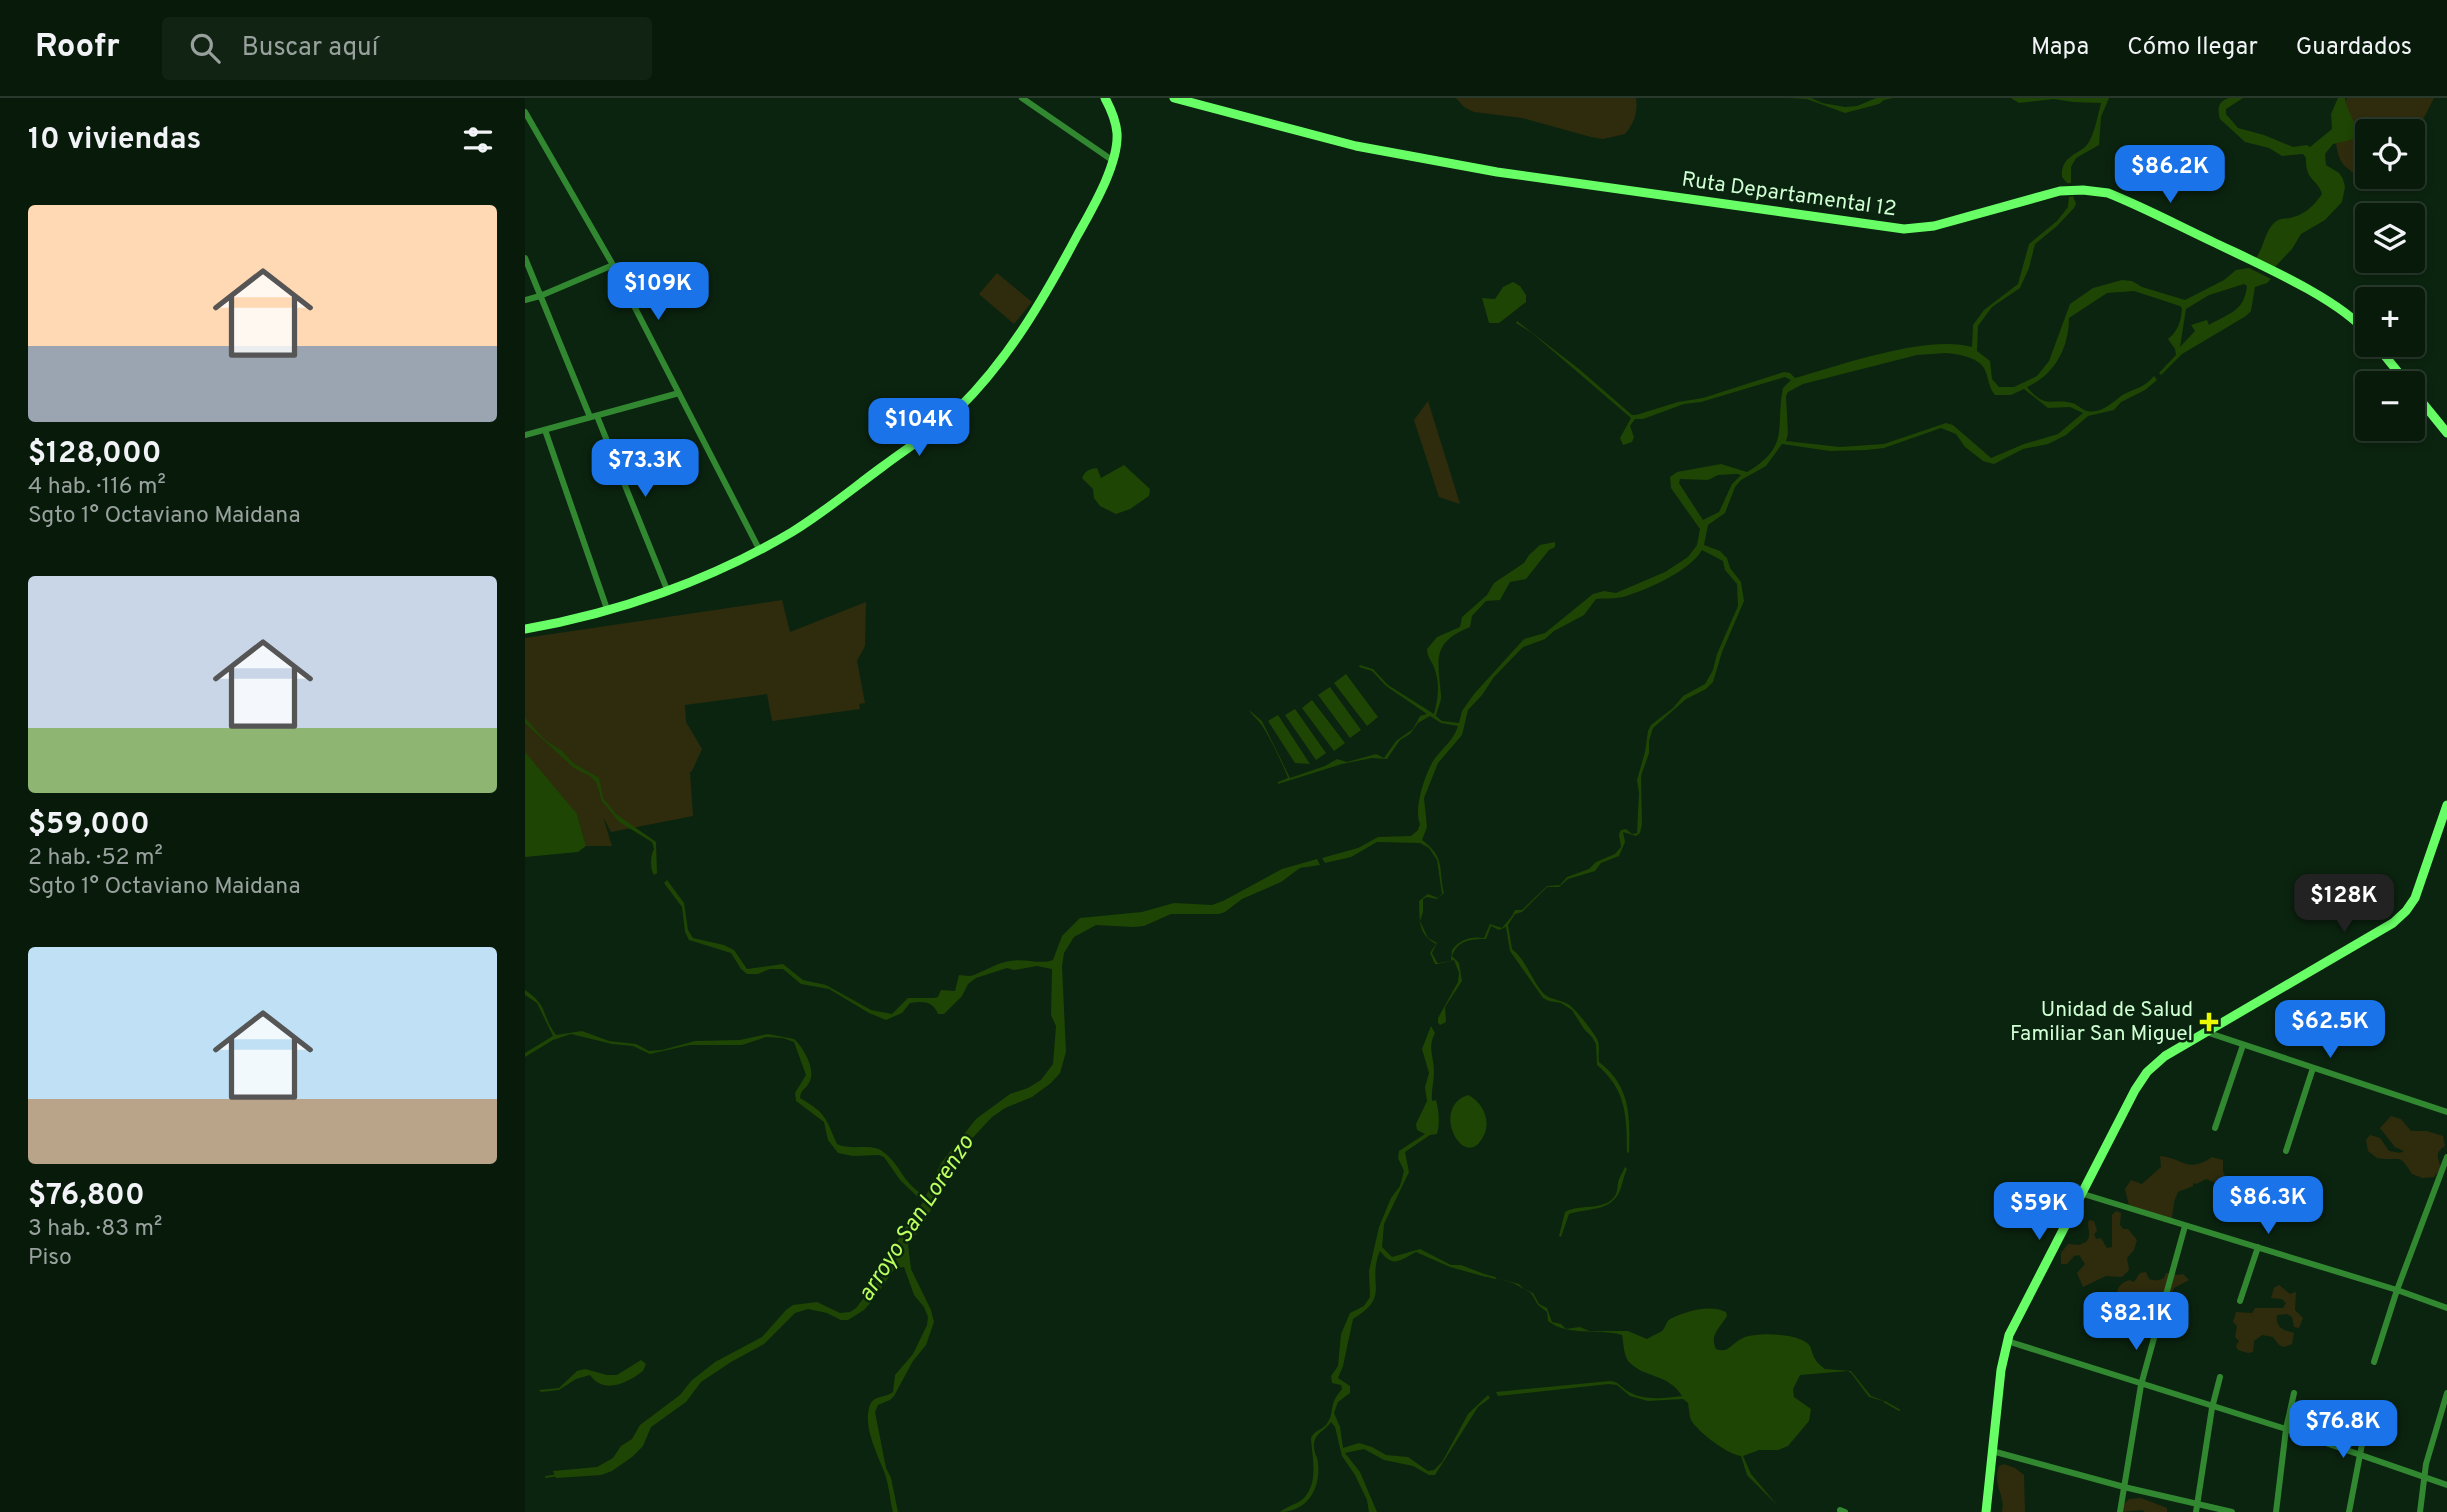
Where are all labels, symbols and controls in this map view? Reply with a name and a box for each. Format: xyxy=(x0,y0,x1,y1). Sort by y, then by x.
search box xyxy=(162,17,652,80)
text: Roofr xyxy=(35,27,120,69)
icon: search xyxy=(186,29,224,67)
text: Buscar aquí xyxy=(242,32,378,65)
text: Mapa xyxy=(2031,33,2089,63)
text: Cómo llegar xyxy=(2127,33,2258,63)
text: Guardados xyxy=(2296,33,2412,63)
map controls xyxy=(2355,119,2425,441)
button: locate xyxy=(2355,119,2425,189)
icon: filters xyxy=(459,121,497,159)
text: 10 viviendas xyxy=(28,122,201,159)
pin: $86.2K xyxy=(2113,146,2227,205)
text: $86.2K xyxy=(2131,153,2209,182)
street label: Ruta Departamental 12 xyxy=(1680,167,1898,223)
button: layers xyxy=(2355,203,2425,273)
icon: home xyxy=(200,250,326,376)
pin: $109K xyxy=(609,262,707,322)
text: $109K xyxy=(624,270,692,299)
button: + xyxy=(2355,287,2425,357)
button: − xyxy=(2355,371,2425,441)
pin: $104K xyxy=(870,398,968,458)
text: $104K xyxy=(884,406,954,435)
text: $128,000 xyxy=(28,436,162,473)
pin: $73.3K xyxy=(588,440,702,499)
text: $73.3K xyxy=(608,447,682,476)
text: 4 hab. · 116 m² xyxy=(28,473,166,502)
text: Sgto 1° Octaviano Maidana xyxy=(28,502,301,531)
icon: home xyxy=(200,621,326,747)
text: $59,000 xyxy=(28,807,150,844)
text: 2 hab. · 52 m² xyxy=(28,844,163,873)
text: Sgto 1° Octaviano Maidana xyxy=(28,873,301,902)
pin: $128K xyxy=(2295,874,2393,934)
text: $128K xyxy=(2310,882,2378,911)
icon: home xyxy=(200,992,326,1118)
place label: Unidad de Salud Familiar San Miguel xyxy=(2010,997,2193,1048)
pin: $62.5K xyxy=(2273,1000,2387,1060)
text: $62.5K xyxy=(2291,1008,2369,1037)
marker: Unidad de Salud Familiar San Miguel xyxy=(2199,1012,2219,1032)
water label: arroyo San Lorenzo xyxy=(852,1130,982,1308)
pin: $86.3K xyxy=(2211,1176,2325,1236)
text: $76,800 xyxy=(28,1178,145,1215)
pin: $59K xyxy=(1998,1182,2080,1242)
text: $86.3K xyxy=(2229,1184,2307,1213)
text: $59K xyxy=(2010,1190,2068,1219)
text: 3 hab. · 83 m² xyxy=(28,1215,162,1244)
text: Piso xyxy=(28,1244,72,1273)
pin: $82.1K xyxy=(2079,1292,2193,1352)
text: $82.1K xyxy=(2100,1300,2172,1329)
pin: $76.8K xyxy=(2286,1400,2400,1460)
text: $76.8K xyxy=(2305,1408,2381,1437)

